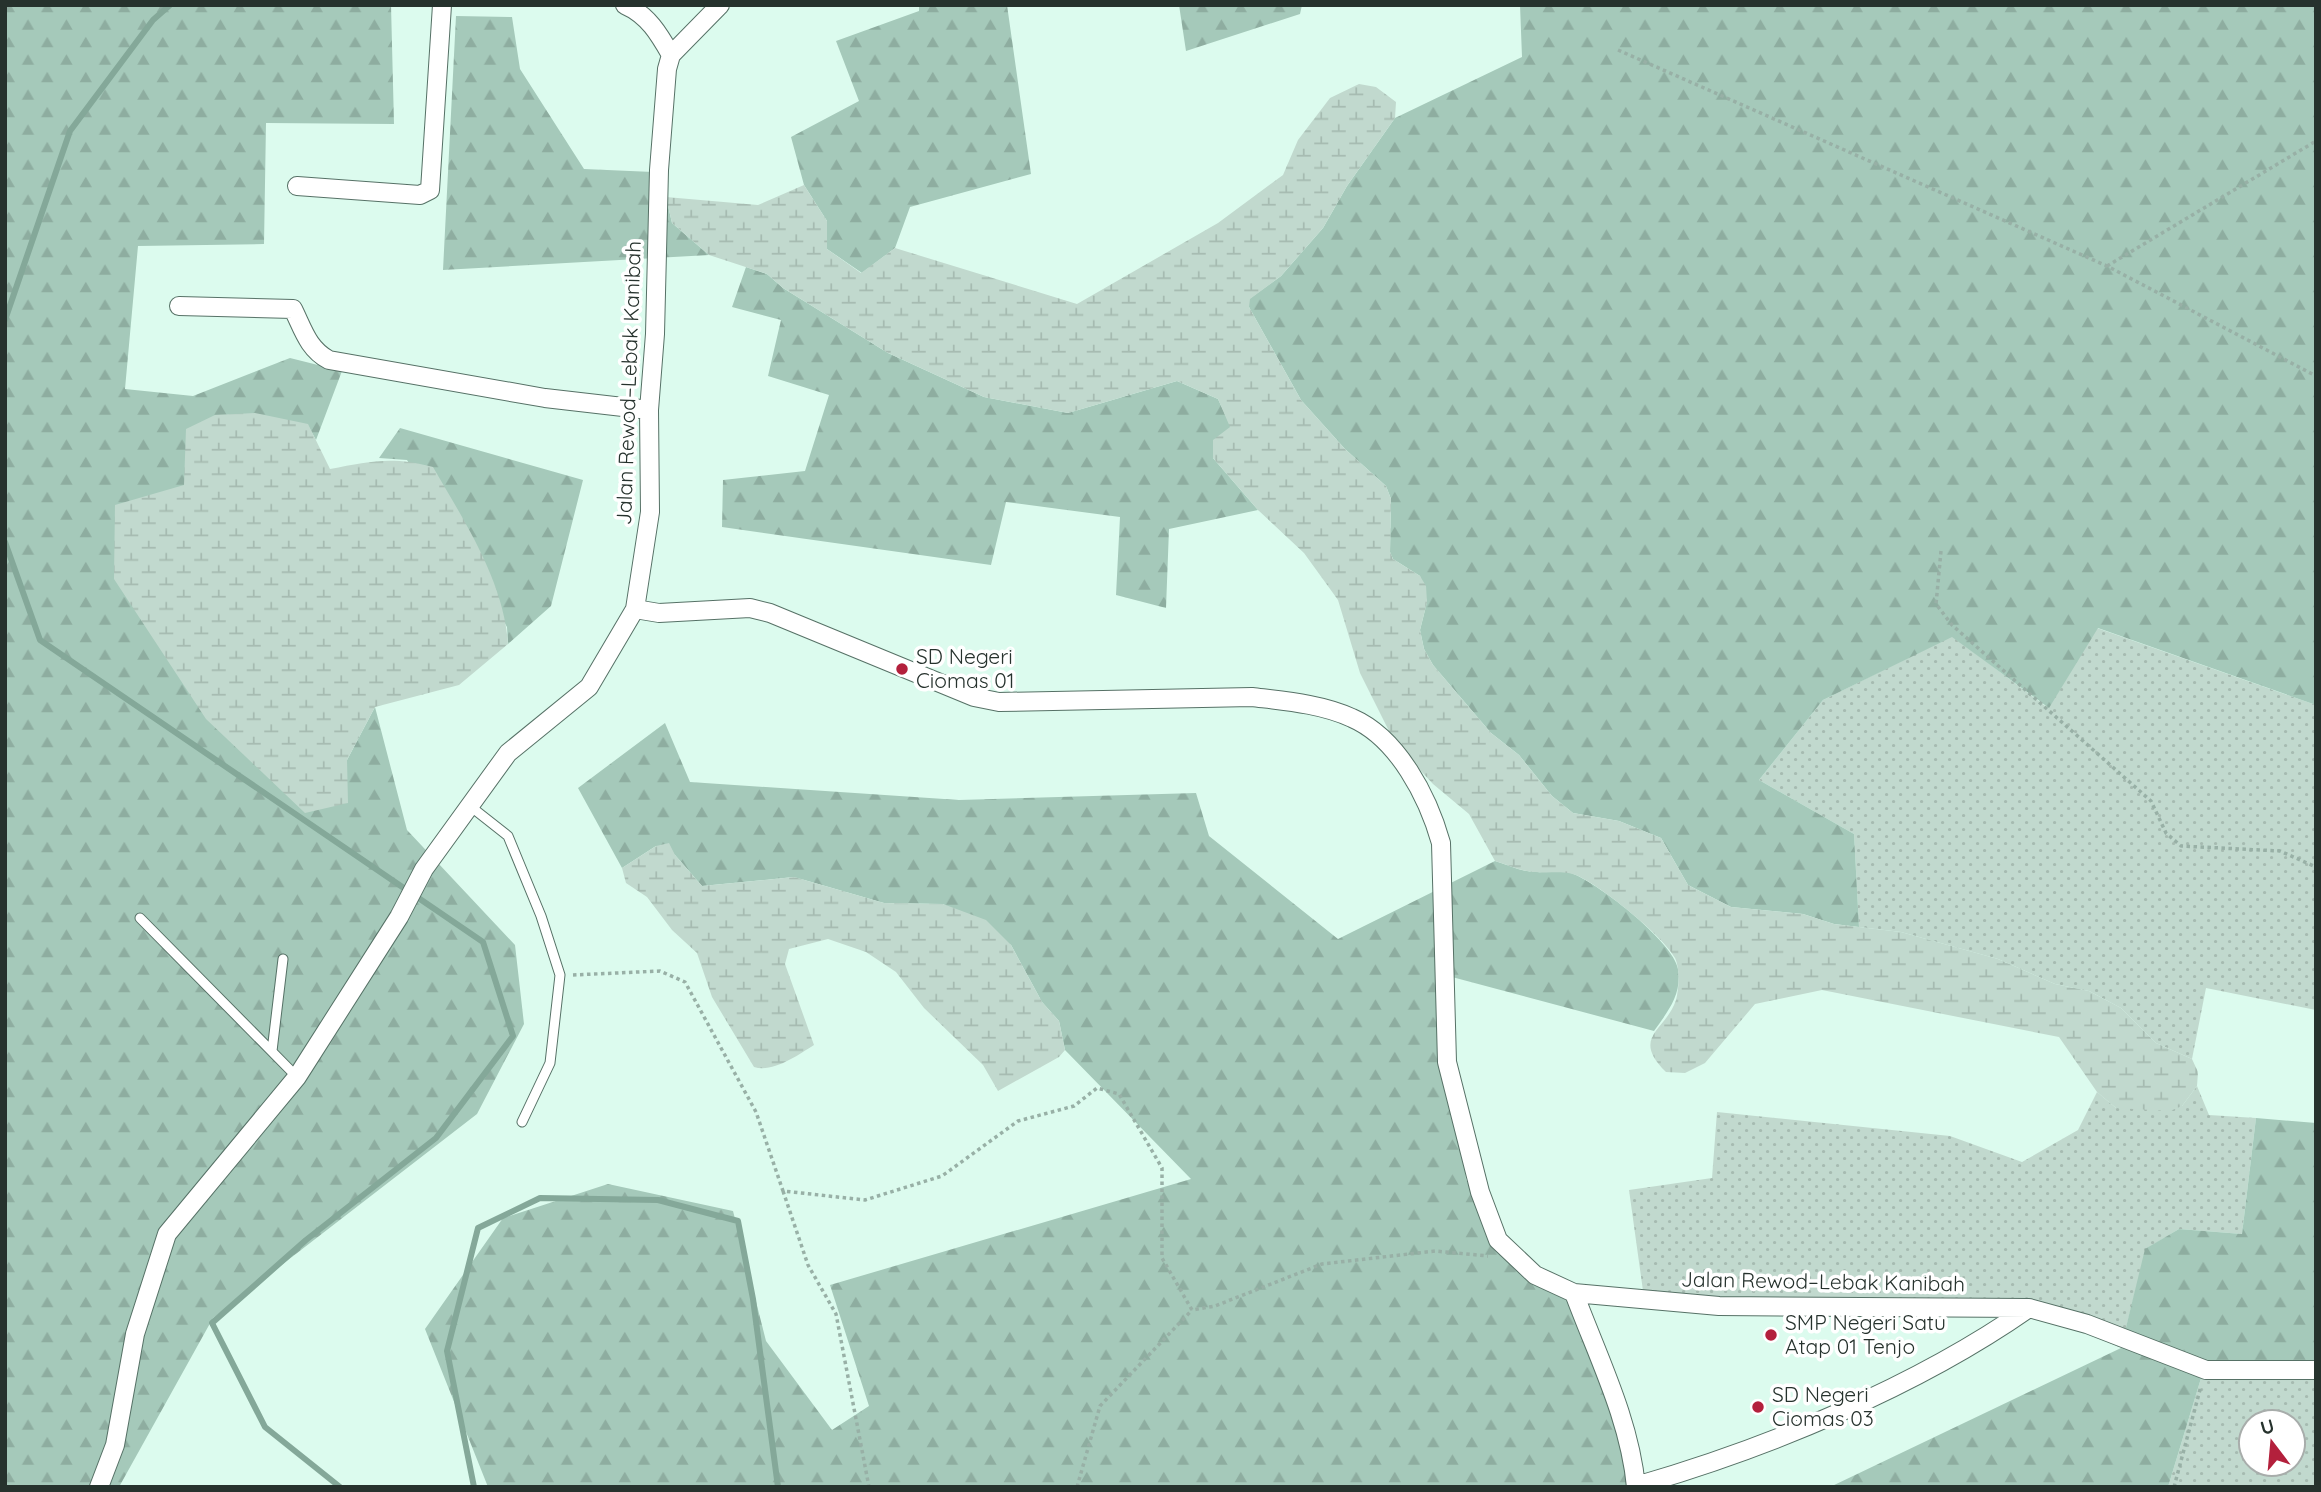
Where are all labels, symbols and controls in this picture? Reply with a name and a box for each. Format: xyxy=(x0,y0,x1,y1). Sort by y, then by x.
street label: Jalan Rewod–Lebak Kanibah xyxy=(610,240,646,525)
place label: SD Negeri Ciomas 01 xyxy=(916,643,1015,693)
marker: SD Negeri Ciomas 01 xyxy=(894,661,910,677)
street label: Jalan Rewod–Lebak Kanibah xyxy=(1681,1266,1965,1296)
place label: SMP Negeri Satu Atap 01 Tenjo xyxy=(1785,1309,1946,1359)
marker: SMP Negeri Satu Atap 01 Tenjo xyxy=(1763,1327,1779,1343)
place label: SD Negeri Ciomas 03 xyxy=(1772,1381,1874,1431)
marker: SD Negeri Ciomas 03 xyxy=(1750,1399,1766,1415)
north arrow xyxy=(2237,1408,2307,1478)
text: U xyxy=(2258,1413,2277,1440)

